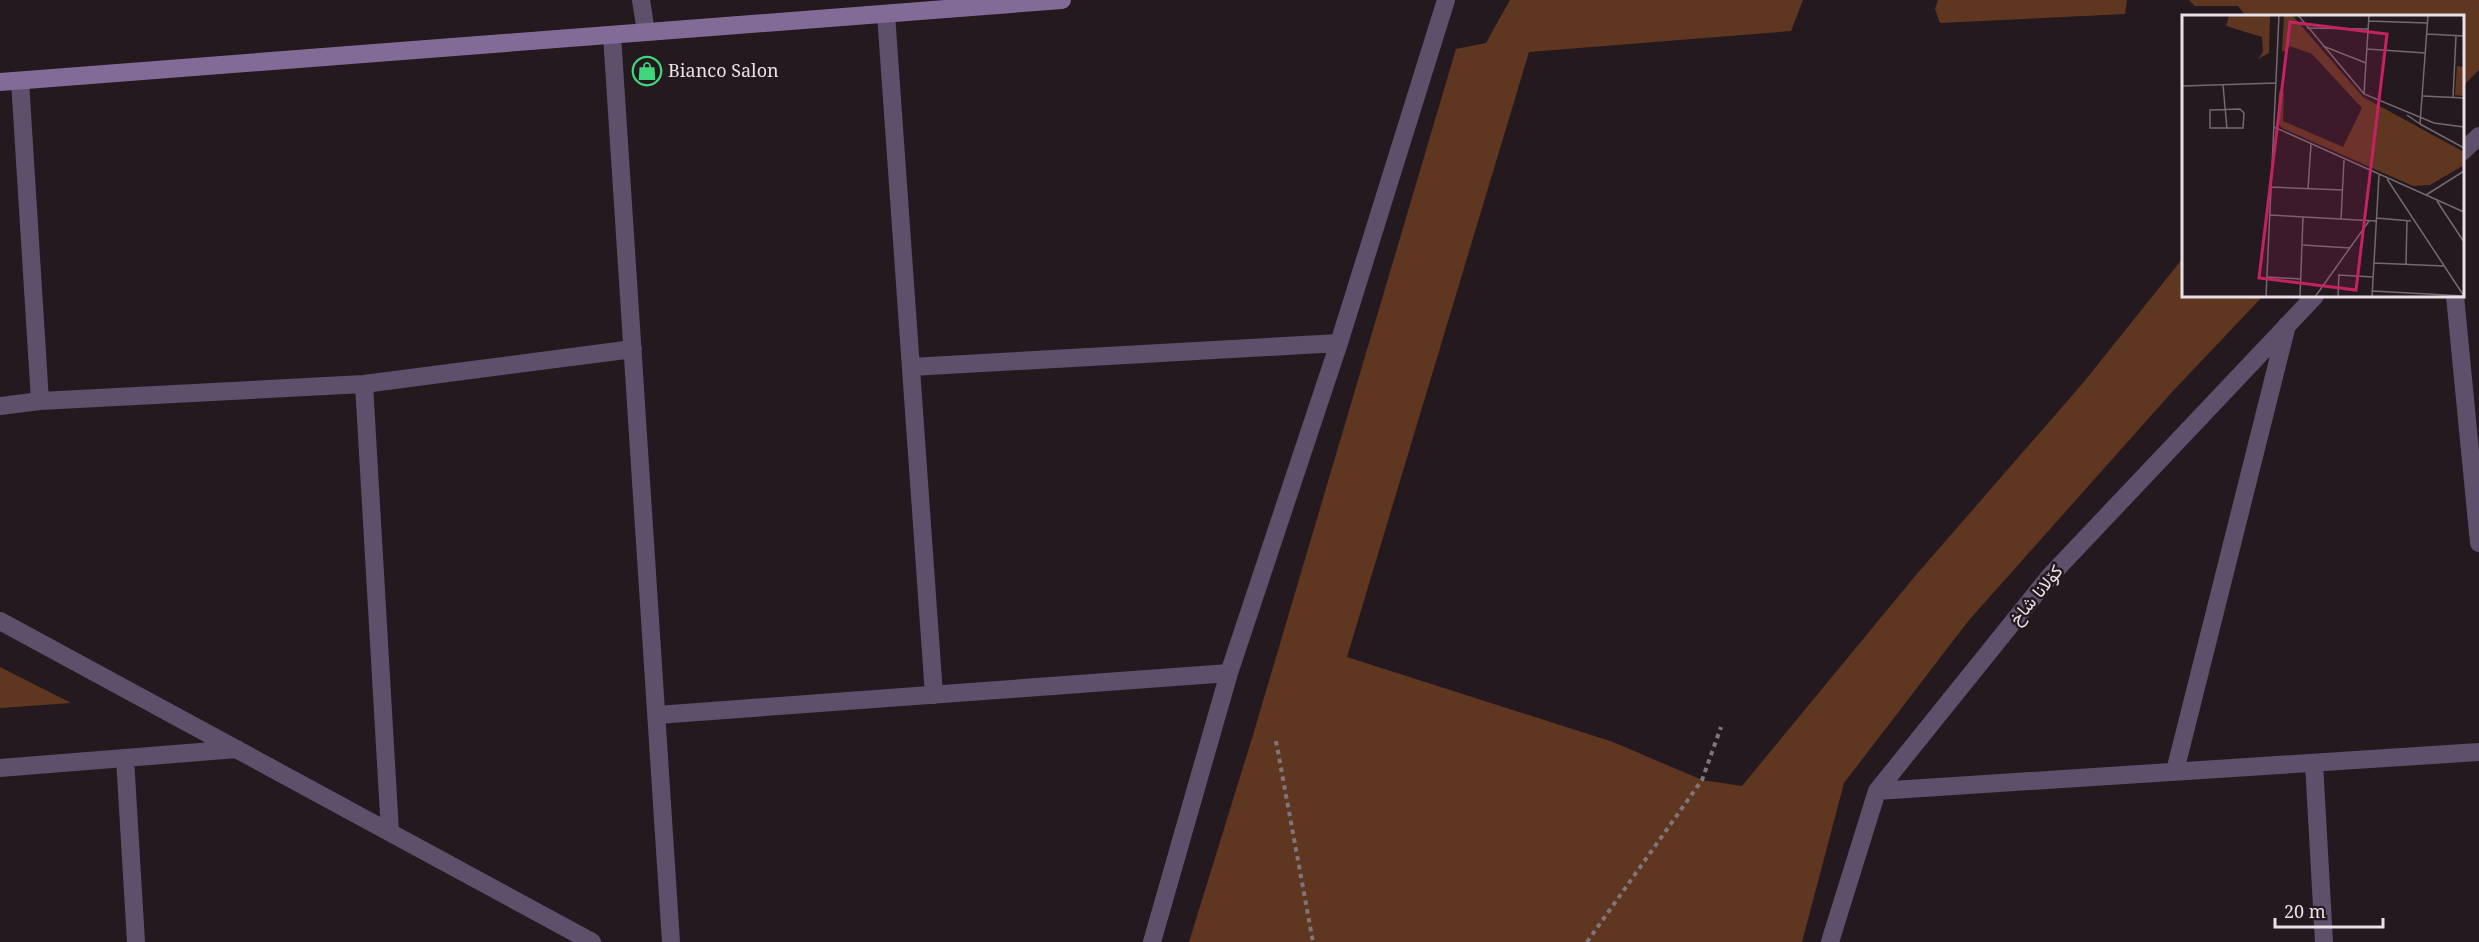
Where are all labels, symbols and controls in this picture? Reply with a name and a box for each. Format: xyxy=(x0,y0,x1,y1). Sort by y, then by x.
inset map xyxy=(2182,15,2464,297)
shop icon: Bianco Salon xyxy=(631,55,663,87)
place label: Bianco Salon xyxy=(668,58,779,82)
street label: کۆلانا شاخ xyxy=(2003,559,2068,630)
scale bar xyxy=(2275,891,2383,929)
text: 20 m xyxy=(2284,899,2326,923)

